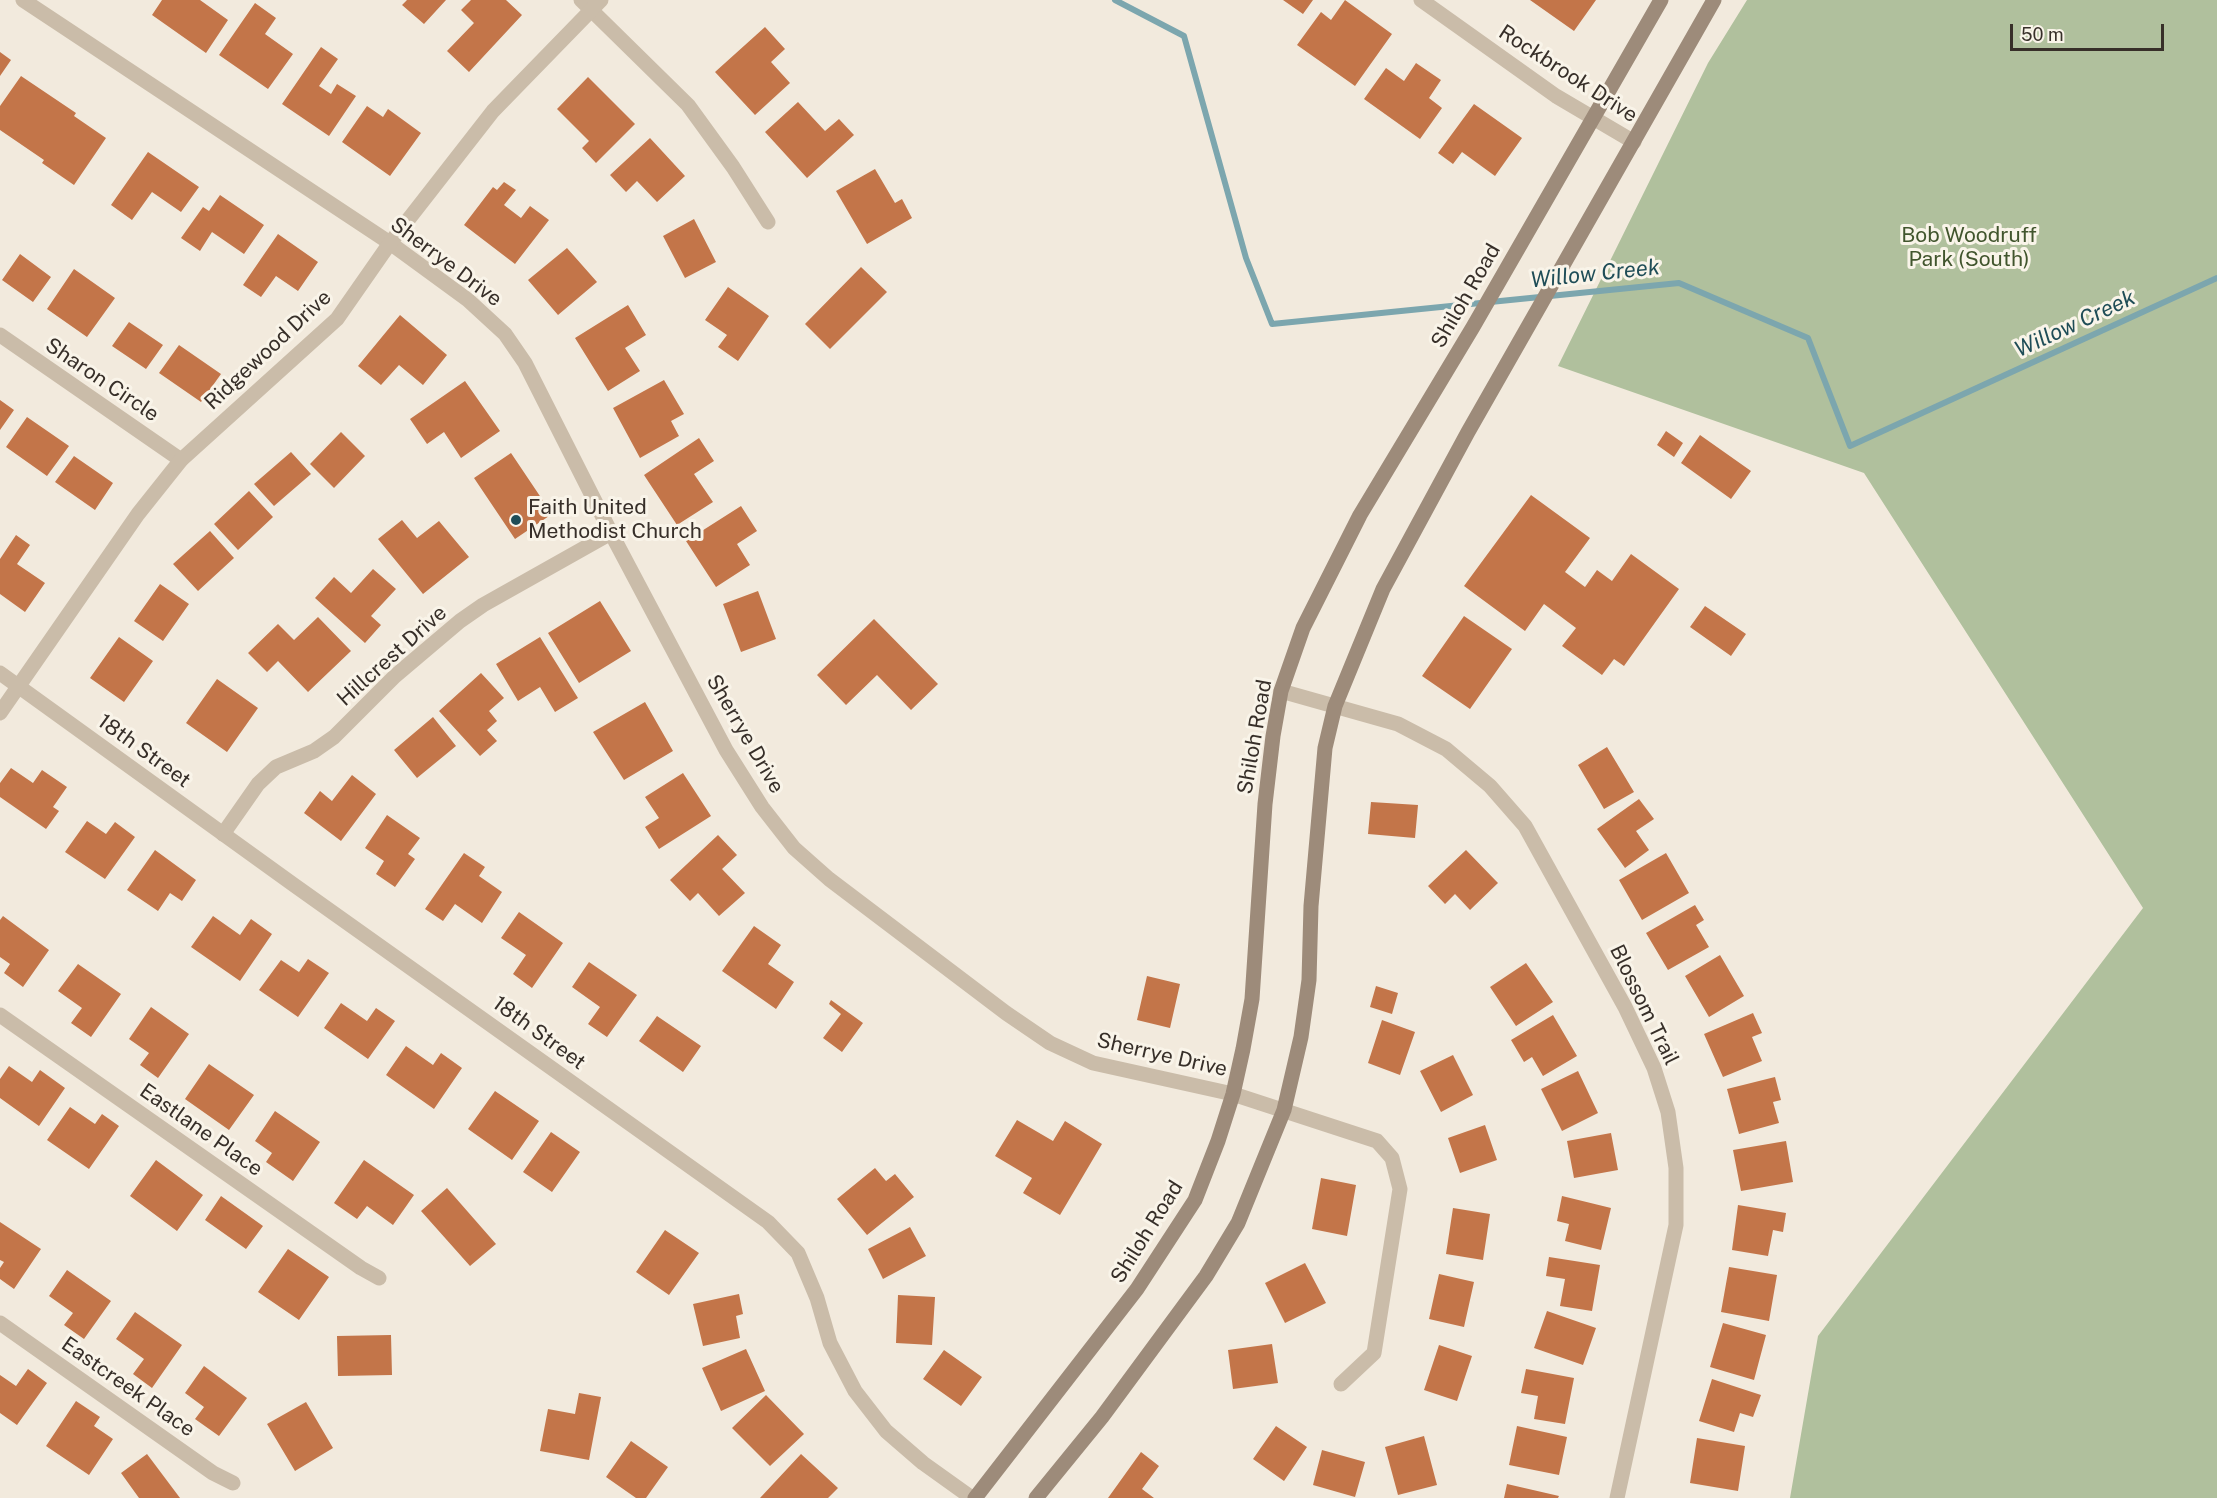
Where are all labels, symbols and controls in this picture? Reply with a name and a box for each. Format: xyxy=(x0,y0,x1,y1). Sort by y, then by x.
scale bar xyxy=(2013,12,2168,50)
street label: Rockbrook Drive xyxy=(1494,20,1642,128)
text: 50 m xyxy=(2021,24,2064,45)
street label: Sherrye Drive xyxy=(385,212,507,312)
park label: Bob Woodruff Park (South) xyxy=(1901,223,2037,273)
street label: Shiloh Road xyxy=(1426,239,1506,353)
water label: Willow Creek xyxy=(1529,254,1661,294)
street label: Ridgewood Drive xyxy=(199,285,337,415)
water label: Willow Creek xyxy=(2011,285,2139,363)
street label: Sharon Circle xyxy=(40,333,164,427)
place label: Faith United Methodist Church xyxy=(528,495,702,545)
marker: Faith United Methodist Church xyxy=(509,513,523,527)
street label: Hillcrest Drive xyxy=(332,600,452,712)
street label: Sherrye Drive xyxy=(701,670,789,798)
street label: Shiloh Road xyxy=(1233,678,1277,796)
street label: 18th Street xyxy=(93,709,195,793)
street label: Blossom Trail xyxy=(1604,941,1684,1069)
street label: 18th Street xyxy=(488,991,590,1075)
street label: Sherrye Drive xyxy=(1094,1028,1230,1082)
street label: Eastlane Place xyxy=(135,1078,267,1182)
street label: Shiloh Road xyxy=(1106,1176,1188,1288)
street label: Eastcreek Place xyxy=(56,1332,200,1442)

